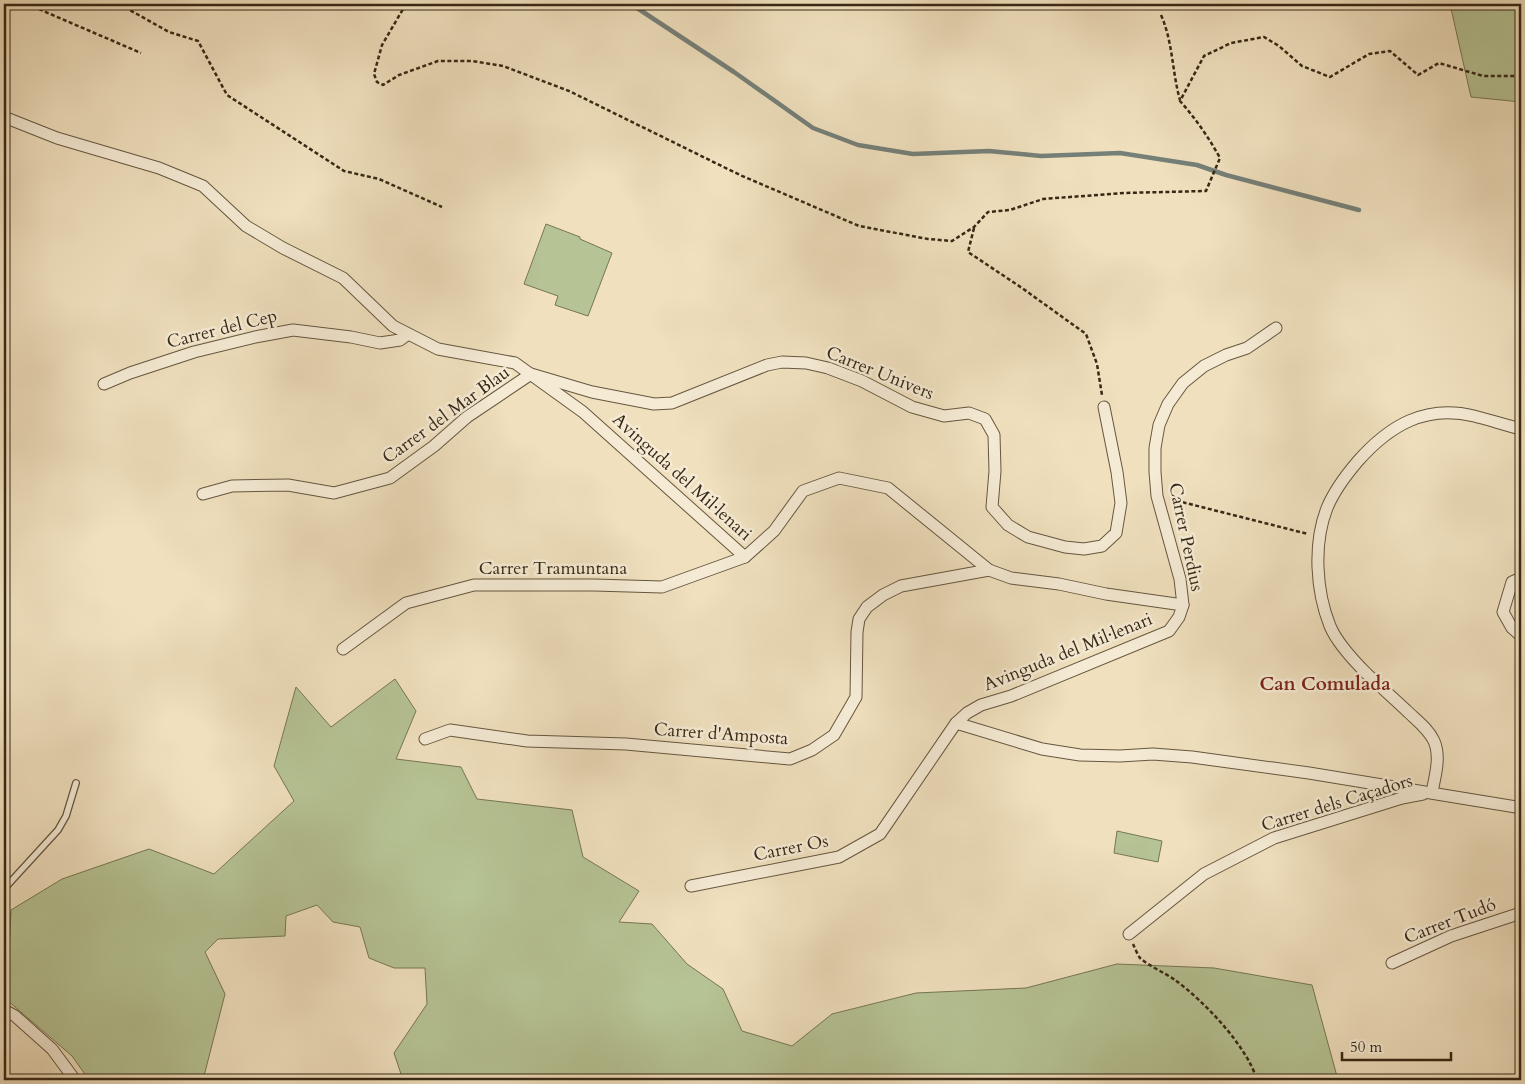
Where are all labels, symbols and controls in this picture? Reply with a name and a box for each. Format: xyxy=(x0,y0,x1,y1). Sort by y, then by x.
street label: Carrer del Cep xyxy=(164,303,280,355)
street label: Carrer Univers xyxy=(822,340,938,406)
street label: Carrer del Mar Blau xyxy=(377,360,515,470)
street label: Avinguda del Mil·lenari xyxy=(607,407,757,547)
street label: Carrer Perdius xyxy=(1162,481,1210,593)
street label: Carrer Tramuntana xyxy=(479,556,628,581)
street label: Avinguda del Mil·lenari xyxy=(980,607,1156,697)
district label: Can Comulada xyxy=(1259,671,1391,697)
street label: Carrer d'Amposta xyxy=(653,717,789,751)
street label: Carrer dels Caçadors xyxy=(1258,768,1416,838)
street label: Carrer Os xyxy=(751,828,831,868)
street label: Carrer Tudó xyxy=(1400,892,1500,950)
scale bar xyxy=(1342,1029,1451,1061)
text: 50 m xyxy=(1350,1037,1382,1057)

